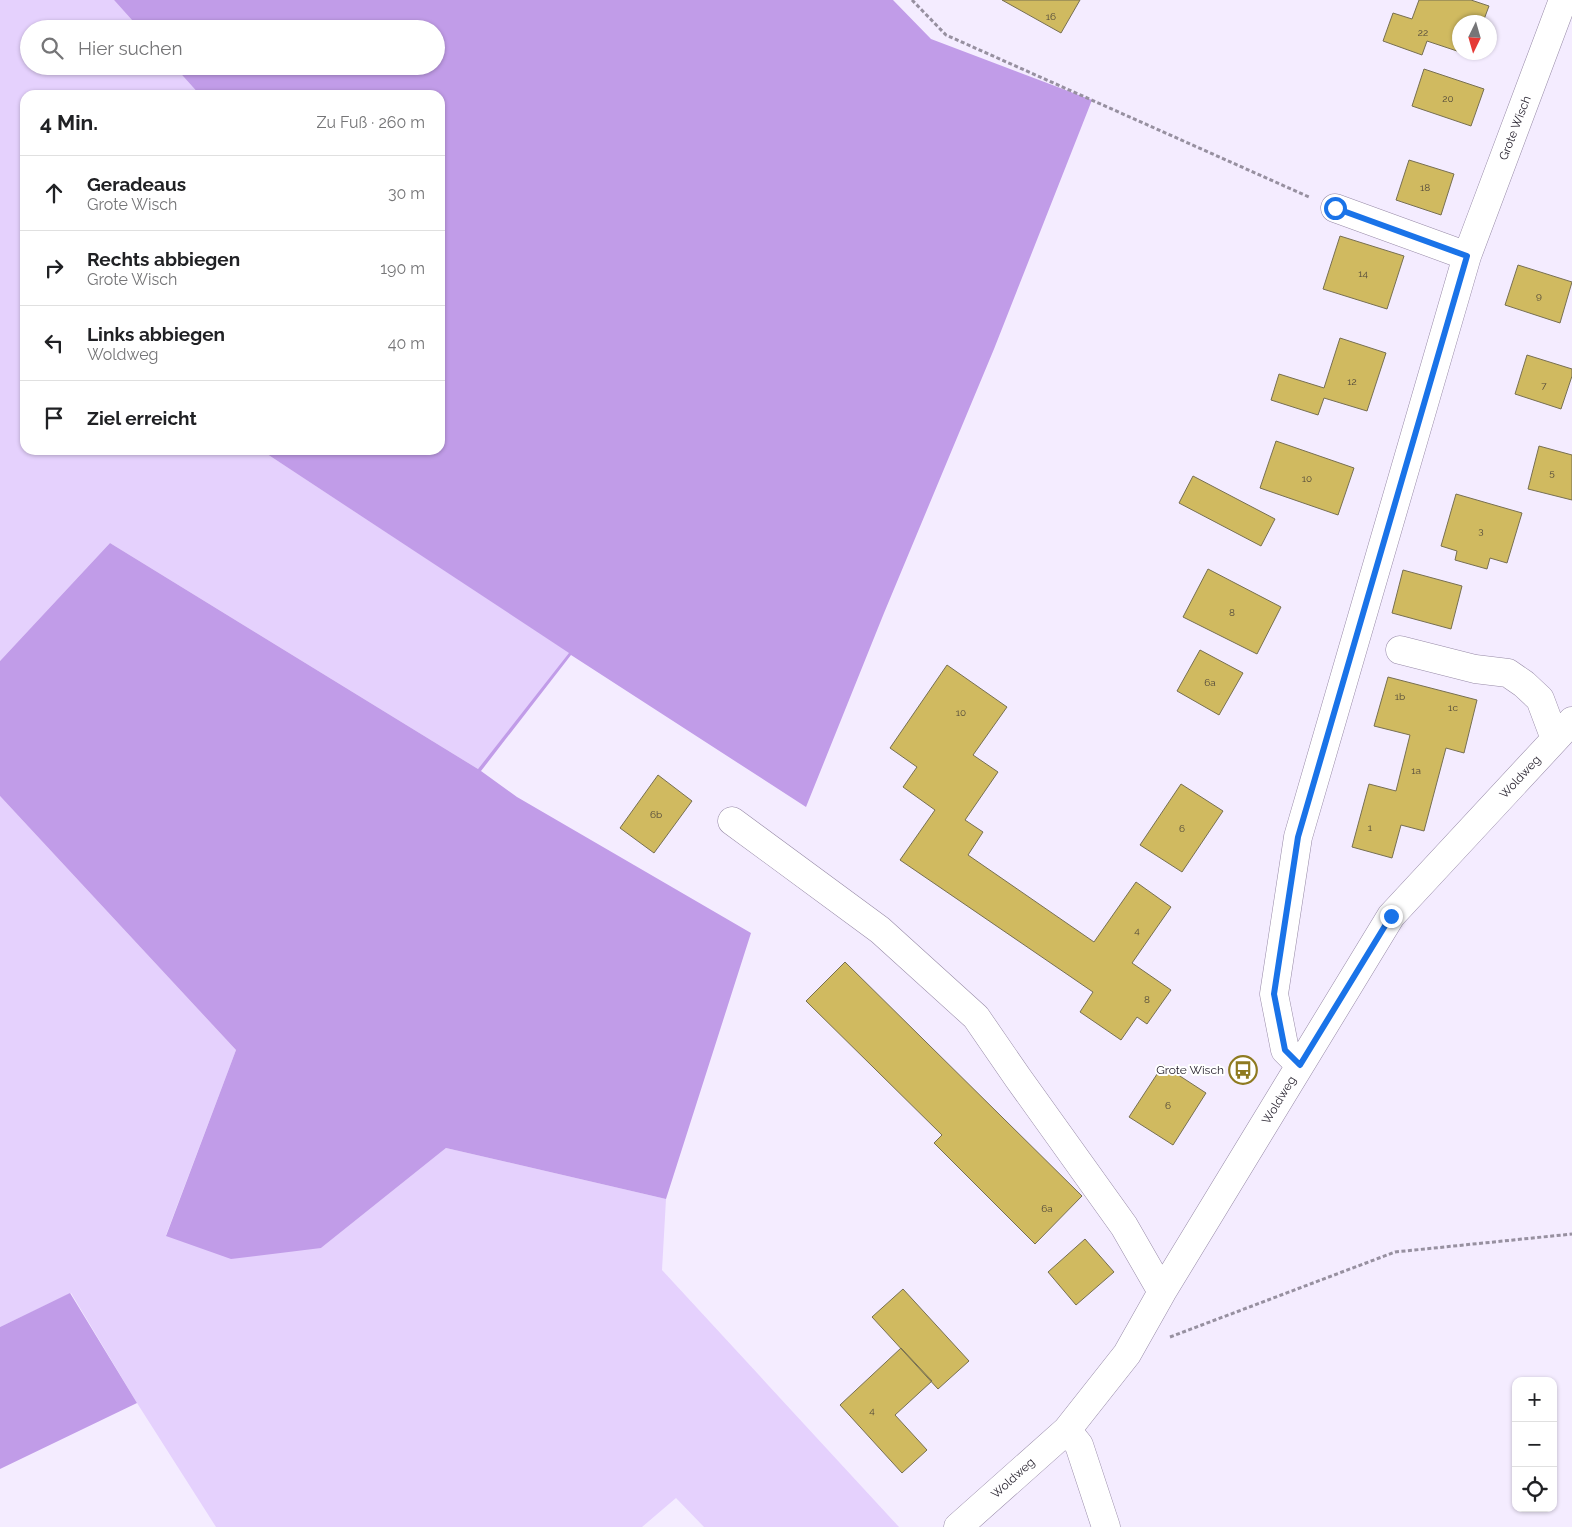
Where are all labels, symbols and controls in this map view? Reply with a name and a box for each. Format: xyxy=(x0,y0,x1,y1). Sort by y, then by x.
house number: 16 xyxy=(1046,11,1056,22)
north arrow xyxy=(1452,15,1497,60)
search box xyxy=(20,20,445,75)
house number: 22 xyxy=(1418,27,1428,38)
icon: search xyxy=(38,34,66,62)
text: Hier suchen xyxy=(78,37,183,59)
house number: 20 xyxy=(1442,93,1454,104)
street label: Grote Wisch xyxy=(1496,94,1534,162)
text: 4 Min. xyxy=(40,110,98,135)
text: Zu Fuß · 260 m xyxy=(317,113,425,132)
text: Geradeaus xyxy=(87,173,186,195)
icon: ahead xyxy=(40,179,68,207)
house number: 18 xyxy=(1420,182,1430,193)
text: 30 m xyxy=(388,184,425,203)
text: Grote Wisch xyxy=(87,195,177,214)
route start xyxy=(1324,197,1347,220)
text: Rechts abbiegen xyxy=(87,248,240,270)
icon: right xyxy=(40,254,68,282)
text: 190 m xyxy=(380,259,425,278)
house number: 14 xyxy=(1358,268,1368,279)
text: Grote Wisch xyxy=(87,270,177,289)
house number: 9 xyxy=(1536,290,1542,301)
text: Links abbiegen xyxy=(87,323,225,345)
icon: left xyxy=(40,329,68,357)
text: 40 m xyxy=(388,334,425,353)
text: Woldweg xyxy=(87,345,159,364)
house number: 12 xyxy=(1347,376,1357,387)
house number: 7 xyxy=(1541,380,1547,391)
icon: arrive xyxy=(40,404,68,432)
text: Ziel erreicht xyxy=(87,407,197,429)
house number: 5 xyxy=(1549,467,1555,478)
house number: 10 xyxy=(1302,473,1312,484)
house number: 3 xyxy=(1478,525,1484,536)
house number: 8 xyxy=(1229,607,1235,618)
house number: 6a xyxy=(1204,677,1216,688)
house number: 1b xyxy=(1395,691,1405,702)
house number: 1c xyxy=(1448,702,1458,713)
house number: 10 xyxy=(956,707,966,718)
street label: Woldweg xyxy=(1497,753,1543,801)
house number: 1a xyxy=(1411,765,1421,776)
house number: 6b xyxy=(650,809,662,820)
house number: 1 xyxy=(1368,822,1373,833)
house number: 6 xyxy=(1179,823,1185,834)
route end xyxy=(1380,905,1403,928)
house number: 4 xyxy=(1134,925,1140,936)
house number: 8 xyxy=(1144,994,1150,1005)
bus stop icon: Grote Wisch xyxy=(1228,1055,1258,1085)
place label: Grote Wisch xyxy=(1156,1063,1224,1077)
street label: Woldweg xyxy=(1259,1073,1299,1127)
house number: 6 xyxy=(1165,1100,1171,1111)
house number: 6a xyxy=(1041,1203,1053,1214)
map controls xyxy=(1512,1377,1557,1512)
button: + xyxy=(1512,1377,1557,1422)
house number: 4 xyxy=(869,1405,875,1416)
button: − xyxy=(1512,1422,1557,1467)
street label: Woldweg xyxy=(988,1455,1038,1501)
button: locate xyxy=(1512,1467,1557,1512)

